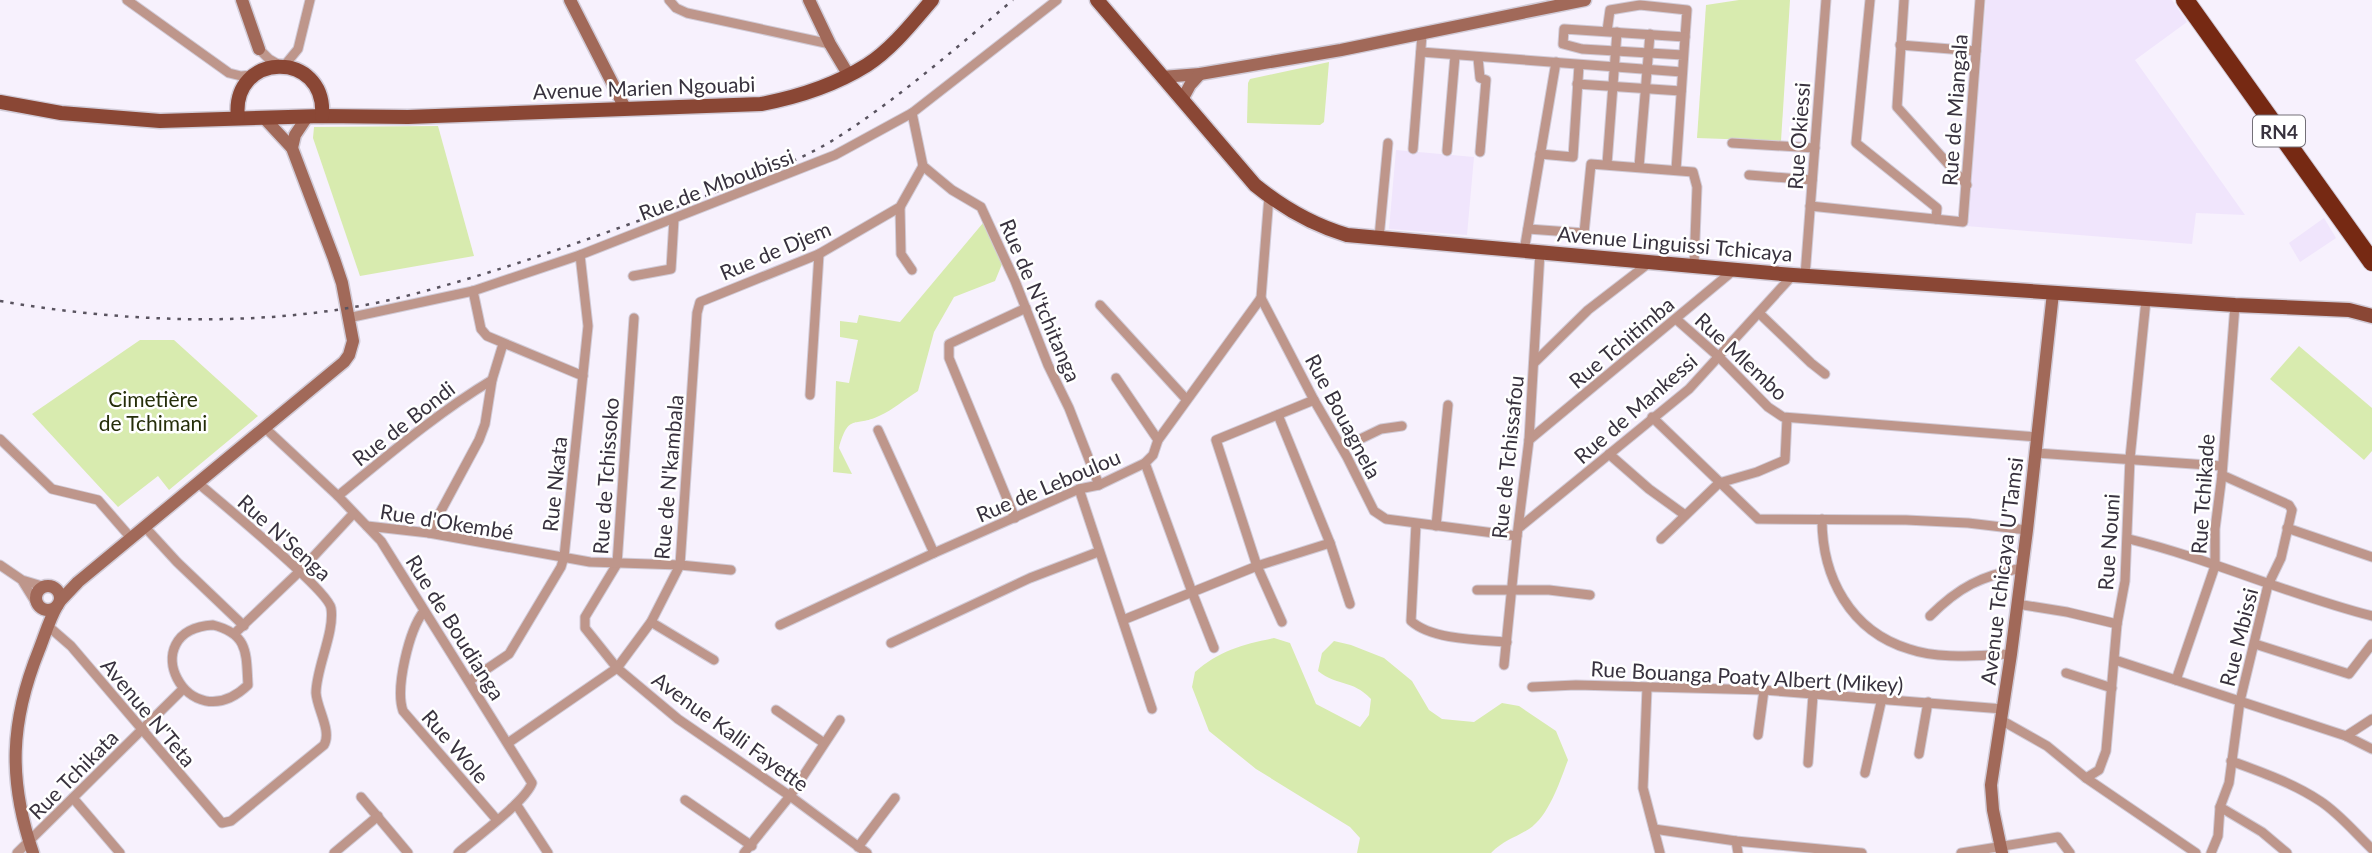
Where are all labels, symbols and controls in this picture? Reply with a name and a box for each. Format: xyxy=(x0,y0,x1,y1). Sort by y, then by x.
street label: Rue de Miangala xyxy=(1936,33,1972,187)
street label: Avenue Marien Ngouabi xyxy=(532,71,756,103)
street label: Rue Okiessi xyxy=(1782,81,1814,191)
road number: RN4 xyxy=(2253,116,2305,146)
street label: Rue de Mboubissi xyxy=(635,143,797,225)
street label: Rue de Djem xyxy=(716,215,834,285)
street label: Rue de N'tchitanga xyxy=(995,215,1087,385)
street label: Avenue Linguissi Tchicaya xyxy=(1556,220,1794,266)
street label: Rue Tchitimba xyxy=(1563,291,1679,393)
street label: Rue Mlembo xyxy=(1691,307,1793,405)
street label: Rue de Mankessi xyxy=(1568,348,1702,468)
street label: Rue Bouagnela xyxy=(1301,349,1387,483)
street label: Rue de Tchissafou xyxy=(1486,374,1528,540)
street label: Rue de Bondi xyxy=(347,375,459,471)
park label: Cimetière de Tchimani xyxy=(99,386,207,435)
street label: Rue de N'kambala xyxy=(648,394,688,560)
street label: Rue de Tchissoko xyxy=(587,397,623,555)
street label: Rue Tchikade xyxy=(2185,433,2219,555)
street label: Rue Nkata xyxy=(537,435,571,533)
street label: Rue de Leboulou xyxy=(972,443,1124,527)
street label: Avenue Tchicaya U'Tamsi xyxy=(1975,456,2027,686)
street label: Rue N'Senga xyxy=(233,489,337,585)
street label: Rue Nouni xyxy=(2092,493,2124,591)
street label: Rue d'Okembé xyxy=(378,498,516,544)
street label: Rue de Boudianga xyxy=(401,550,511,704)
street label: Rue Mbissi xyxy=(2214,585,2262,689)
street label: Avenue N'Teta xyxy=(96,653,202,771)
street label: Rue Bouanga Poaty Albert (Mikey) xyxy=(1590,655,1904,697)
street label: Avenue Kalli Fayette xyxy=(648,666,814,796)
street label: Rue Wole xyxy=(417,704,495,788)
street label: Rue Tchikata xyxy=(23,724,123,824)

